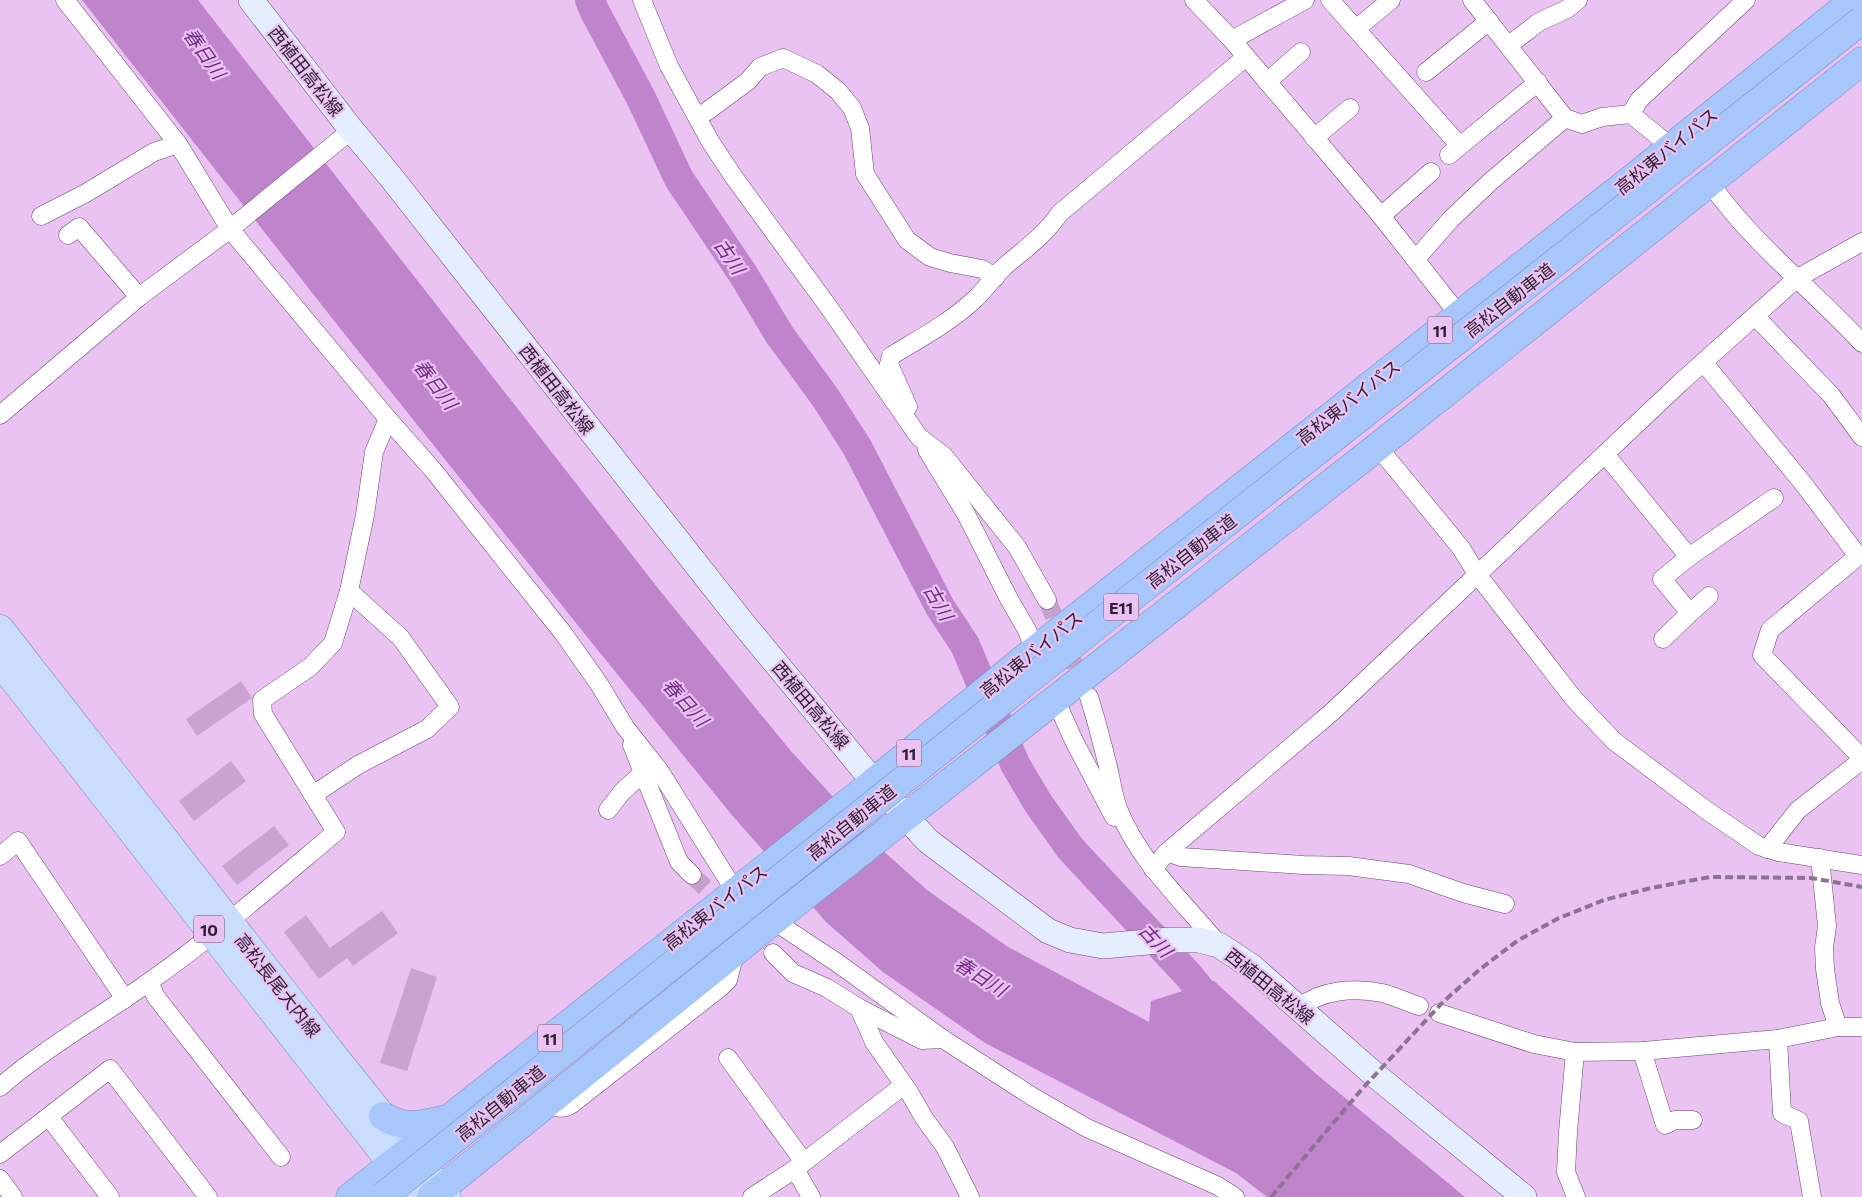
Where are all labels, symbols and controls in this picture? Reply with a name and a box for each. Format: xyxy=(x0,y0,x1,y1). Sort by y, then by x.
street label: 西植田高松線 xyxy=(264,22,348,120)
water label: 春日川 xyxy=(179,23,232,85)
street label: 高松東バイパス xyxy=(1610,103,1722,199)
water label: 古川 xyxy=(710,234,751,280)
street label: 高松自動車道 xyxy=(1460,258,1558,342)
road number: 11 xyxy=(1428,316,1452,344)
street label: 西植田高松線 xyxy=(515,340,599,438)
water label: 春日川 xyxy=(410,354,464,415)
street label: 高松東バイパス xyxy=(1292,355,1404,449)
street label: 高松自動車道 xyxy=(1142,509,1240,593)
water label: 古川 xyxy=(920,580,959,626)
road number: E11 xyxy=(1104,594,1138,620)
street label: 高松東バイパス xyxy=(975,606,1087,702)
street label: 西植田高松線 xyxy=(768,657,854,753)
water label: 春日川 xyxy=(658,673,715,732)
road number: 11 xyxy=(896,740,922,766)
street label: 高松自動車道 xyxy=(802,779,900,865)
street label: 高松東バイパス xyxy=(659,860,771,954)
road number: 10 xyxy=(194,916,224,942)
water label: 古川 xyxy=(1135,918,1179,963)
street label: 高松長尾大内線 xyxy=(231,929,325,1041)
street label: 西植田高松線 xyxy=(1221,943,1319,1029)
water label: 春日川 xyxy=(951,951,1013,1002)
road number: 11 xyxy=(538,1024,562,1052)
street label: 高松自動車道 xyxy=(451,1060,549,1146)

